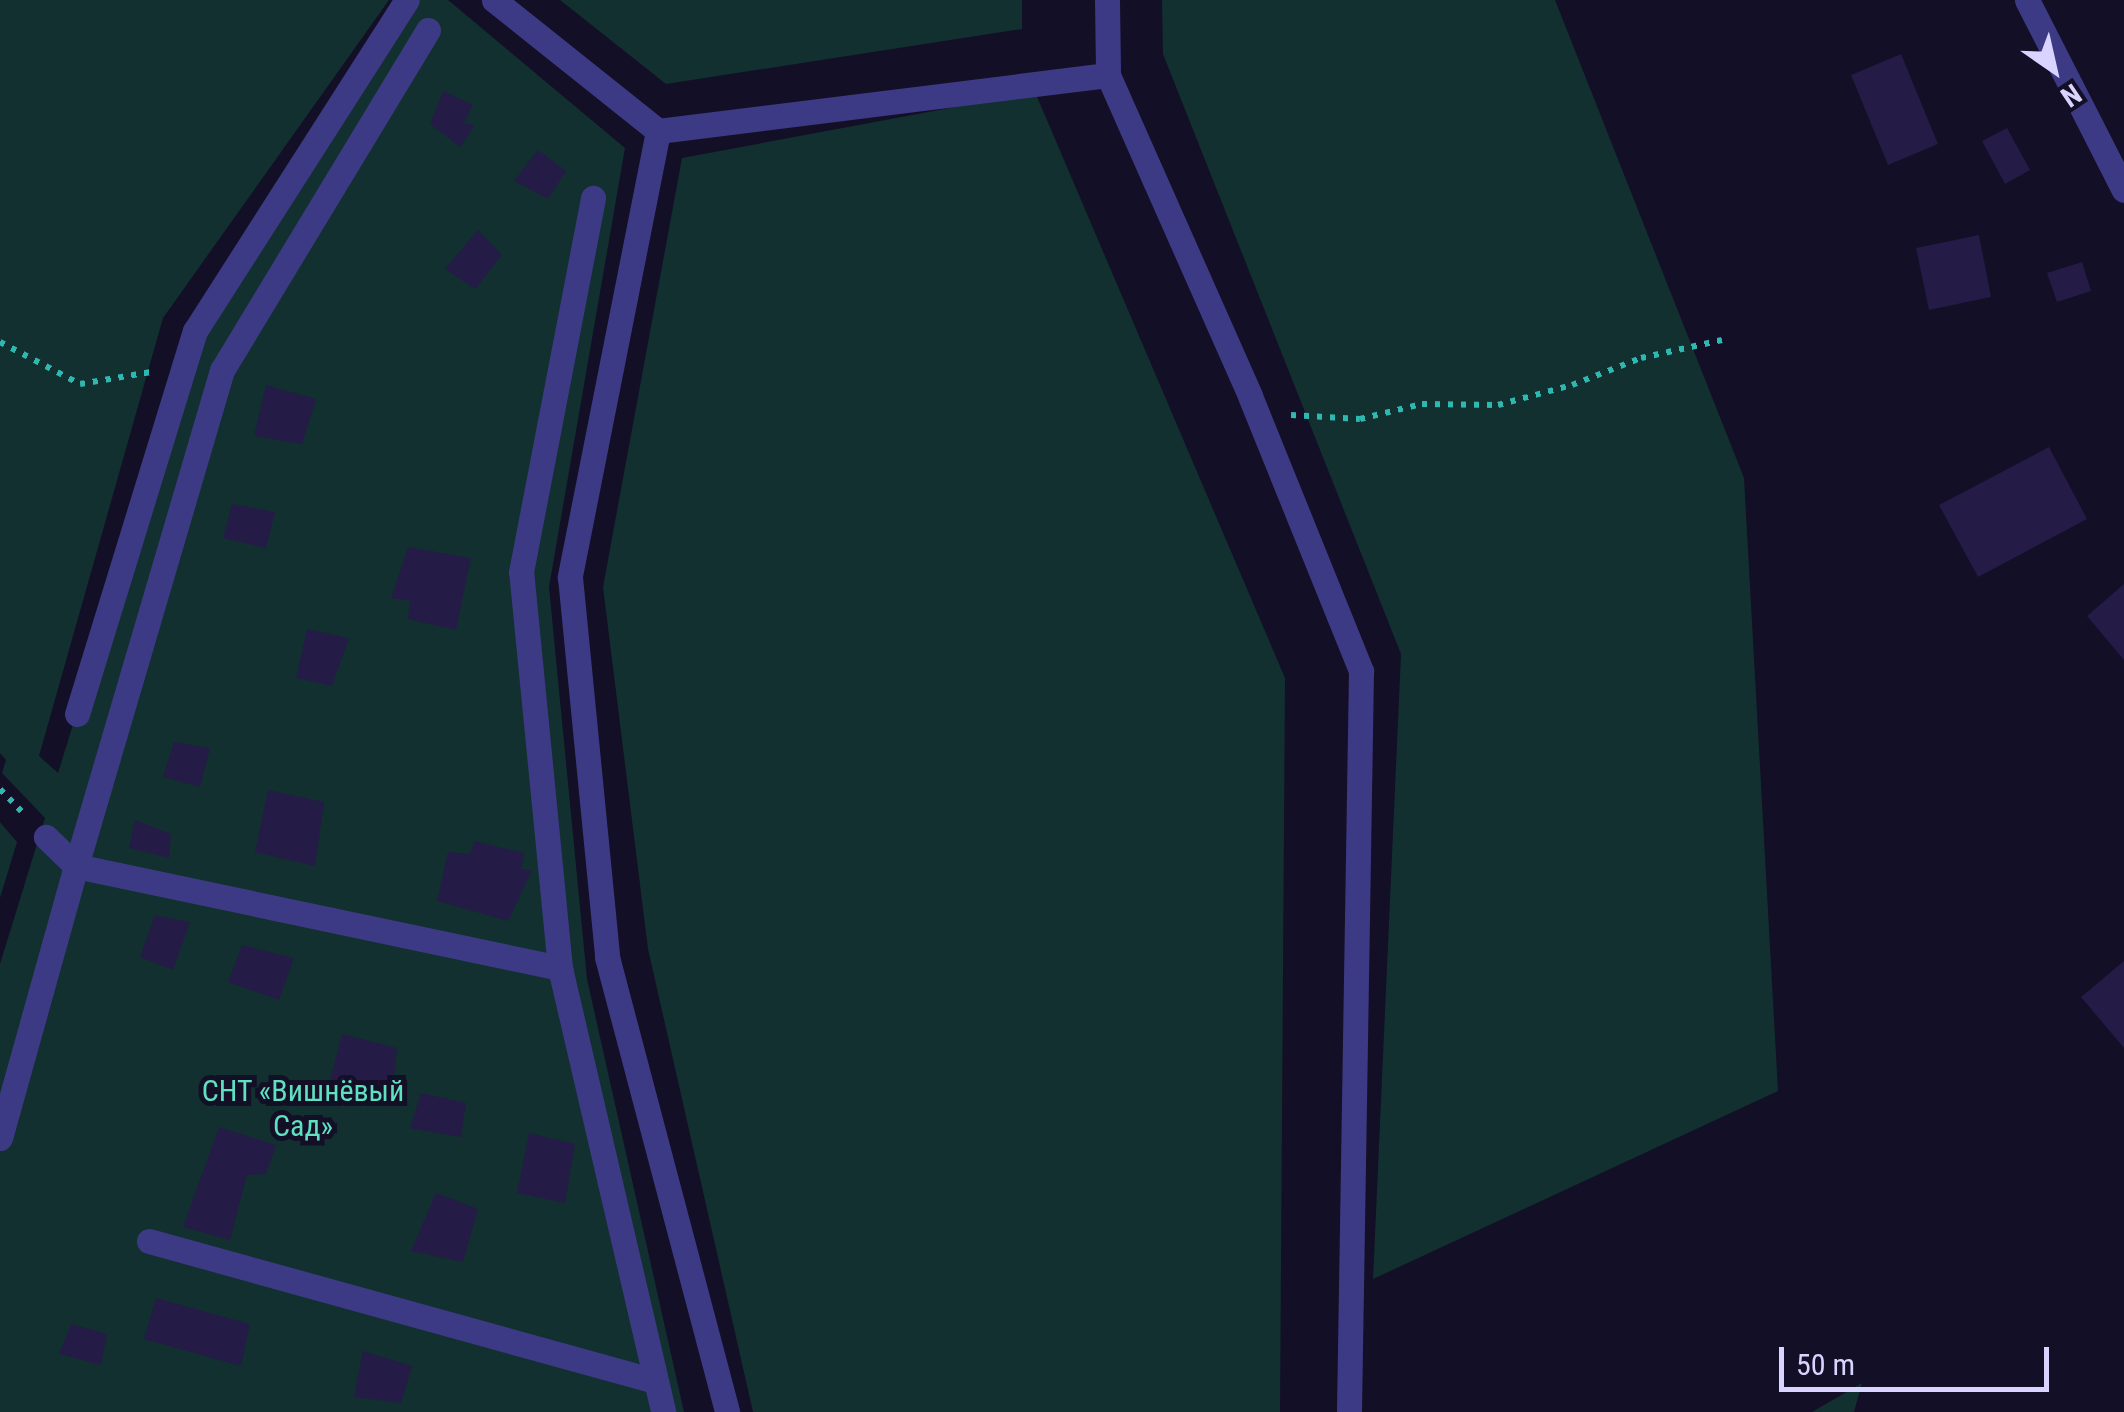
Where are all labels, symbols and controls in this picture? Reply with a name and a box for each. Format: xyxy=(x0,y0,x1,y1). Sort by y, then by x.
north arrow xyxy=(2004,20,2104,120)
text: N xyxy=(2055,77,2087,114)
park label: СНТ «Вишнёвый Сад» xyxy=(201,1073,405,1144)
scale bar xyxy=(1784,1327,2054,1389)
text: 50 m xyxy=(1796,1347,1855,1382)

